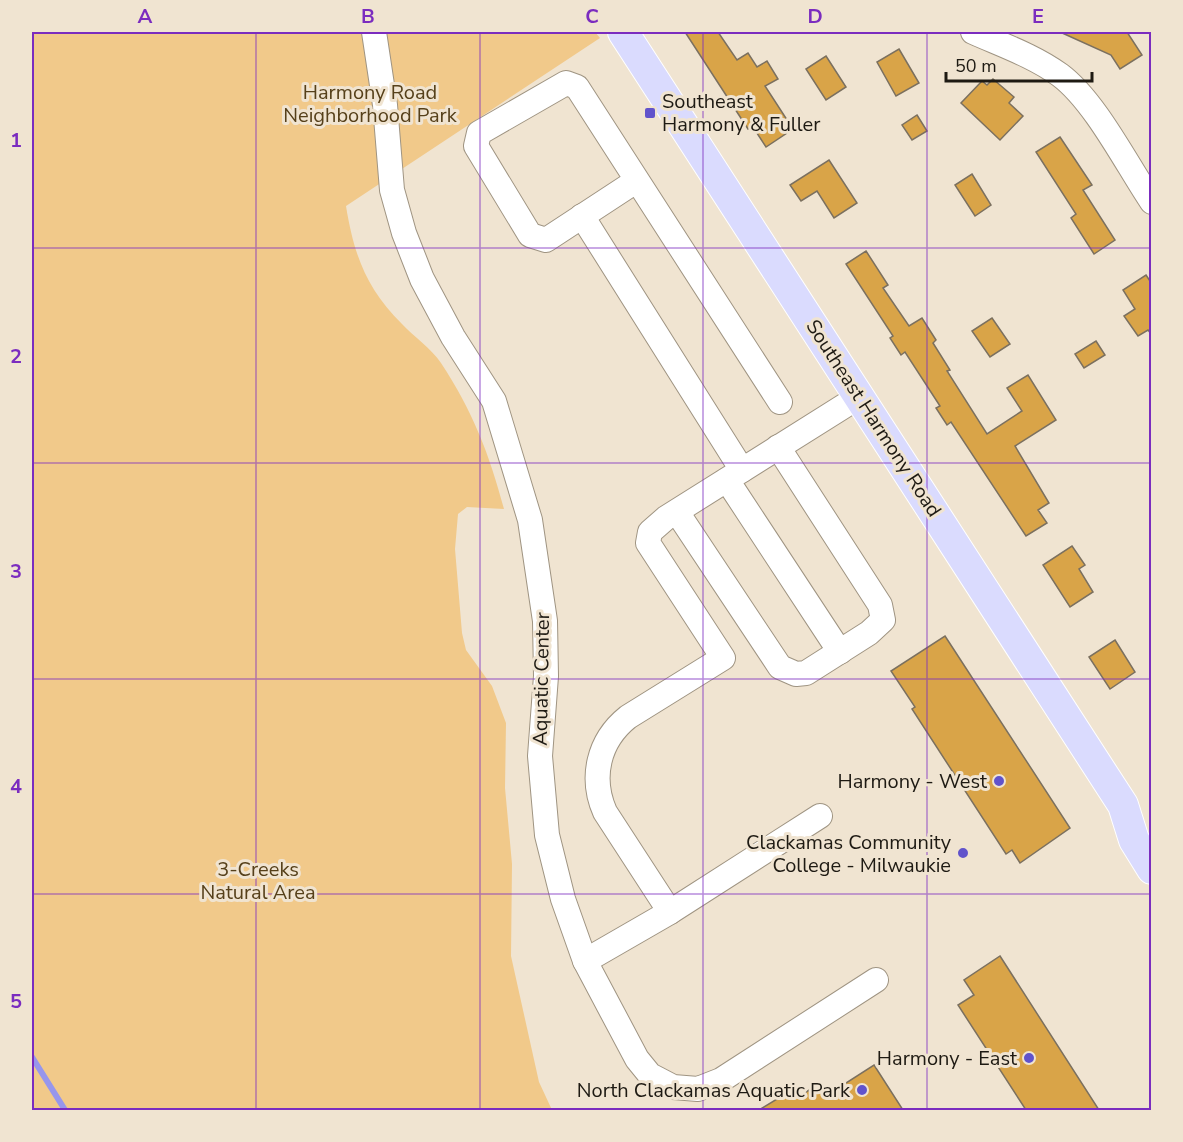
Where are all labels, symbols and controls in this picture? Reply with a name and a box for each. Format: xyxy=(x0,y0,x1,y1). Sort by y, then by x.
text: A xyxy=(138,3,153,30)
text: B xyxy=(361,3,375,30)
text: C xyxy=(585,3,599,30)
text: D xyxy=(807,3,823,30)
text: E xyxy=(1032,3,1044,30)
scale bar xyxy=(946,45,1092,83)
text: 50 m xyxy=(955,54,997,78)
park label: Harmony Road Neighborhood Park xyxy=(283,79,458,129)
place label: Southeast Harmony & Fuller xyxy=(662,88,820,138)
marker: Southeast Harmony & Fuller xyxy=(643,106,657,120)
text: 1 xyxy=(10,127,22,154)
street label: Southeast Harmony Road xyxy=(800,314,948,522)
text: 2 xyxy=(10,343,22,370)
text: 3 xyxy=(10,558,22,585)
street label: Aquatic Center xyxy=(527,612,556,746)
place label: Harmony - West xyxy=(837,768,988,795)
text: 4 xyxy=(10,773,22,800)
marker: Harmony - West xyxy=(992,774,1006,788)
place label: Clackamas Community College - Milwaukie xyxy=(746,829,952,879)
marker: Clackamas Community College - Milwaukie xyxy=(956,846,970,860)
park label: 3-Creeks Natural Area xyxy=(200,856,316,906)
text: 5 xyxy=(10,988,22,1015)
place label: Harmony - East xyxy=(877,1045,1018,1072)
marker: Harmony - East xyxy=(1022,1051,1036,1065)
place label: North Clackamas Aquatic Park xyxy=(577,1077,851,1104)
marker: North Clackamas Aquatic Park xyxy=(855,1083,869,1097)

